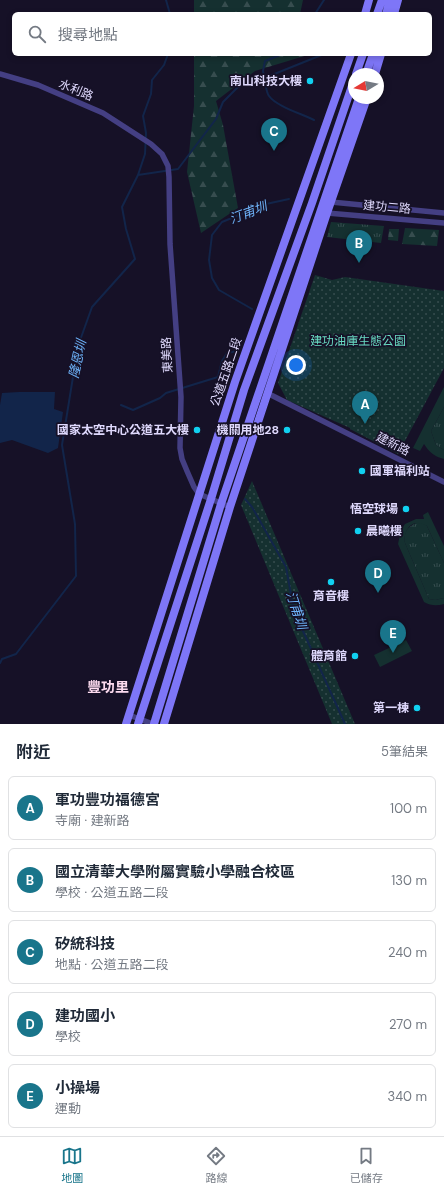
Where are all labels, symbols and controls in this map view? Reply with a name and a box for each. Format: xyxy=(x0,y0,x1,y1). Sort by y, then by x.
search box xyxy=(12,12,432,56)
icon: search xyxy=(26,23,48,45)
text: 搜尋地點 xyxy=(58,25,118,45)
north arrow xyxy=(348,68,384,104)
place label: 南山科技大樓 xyxy=(230,73,302,89)
street label: 水利路 xyxy=(56,76,96,104)
marker: 南山科技大樓 xyxy=(305,76,315,86)
pin: C xyxy=(261,118,287,151)
water label: 汀甫圳 xyxy=(227,197,271,227)
street label: 建功二路 xyxy=(362,197,412,217)
pin: B xyxy=(346,230,372,263)
park label: 建功油庫生態公園 xyxy=(310,333,406,349)
street label: 公道五路二段 xyxy=(207,335,245,409)
water label: 隆恩圳 xyxy=(65,336,90,380)
street label: 東美路 xyxy=(158,337,176,373)
your location xyxy=(286,355,306,375)
pin: A xyxy=(352,391,378,424)
place label: 國家太空中心公道五大樓 xyxy=(57,422,189,438)
place label: 機關用地28 xyxy=(217,422,279,438)
marker: 國家太空中心公道五大樓 xyxy=(192,425,202,435)
marker: 機關用地28 xyxy=(282,425,292,435)
street label: 建新路 xyxy=(373,429,413,459)
place label: 國軍福利站 xyxy=(370,463,430,479)
marker: 國軍福利站 xyxy=(357,466,367,476)
place label: 悟空球場 xyxy=(350,501,398,517)
marker: 悟空球場 xyxy=(401,504,411,514)
place label: 晨曦樓 xyxy=(366,523,402,539)
marker: 晨曦樓 xyxy=(353,526,363,536)
pin: D xyxy=(365,560,391,593)
marker: 育音樓 xyxy=(326,577,336,587)
place label: 育音樓 xyxy=(313,588,349,604)
water label: 汀甫圳 xyxy=(282,589,311,633)
pin: E xyxy=(380,620,406,653)
place label: 體育館 xyxy=(311,648,347,664)
marker: 體育館 xyxy=(350,651,360,661)
district label: 豐功里 xyxy=(87,678,129,696)
place label: 第一棟 xyxy=(373,700,409,716)
marker: 第一棟 xyxy=(412,703,422,713)
text: 附近 xyxy=(16,741,50,763)
text: 5筆結果 xyxy=(381,743,428,760)
text: 軍功豐功福德宮 xyxy=(55,790,160,810)
text: A xyxy=(25,800,35,817)
text: 100 m xyxy=(390,800,427,817)
text: 寺廟 · 建新路 xyxy=(55,812,130,829)
text: 國立清華大學附屬實驗小學融合校區 xyxy=(55,862,295,882)
text: B xyxy=(26,872,34,889)
text: 130 m xyxy=(391,872,427,889)
text: 學校 · 公道五路二段 xyxy=(55,884,169,901)
text: 矽統科技 xyxy=(55,934,115,954)
text: C xyxy=(25,944,35,961)
text: 240 m xyxy=(388,944,427,961)
text: 地點 · 公道五路二段 xyxy=(55,956,169,973)
text: 建功國小 xyxy=(55,1006,115,1026)
text: D xyxy=(25,1016,35,1033)
text: 270 m xyxy=(389,1016,427,1033)
text: 學校 xyxy=(55,1028,81,1045)
text: 小操場 xyxy=(55,1078,100,1098)
text: E xyxy=(26,1088,34,1105)
text: 340 m xyxy=(387,1088,427,1105)
text: 運動 xyxy=(55,1100,81,1117)
tab: 地圖 xyxy=(61,1145,83,1185)
tab: 路線 xyxy=(205,1145,227,1185)
tab: 已儲存 xyxy=(350,1145,383,1185)

